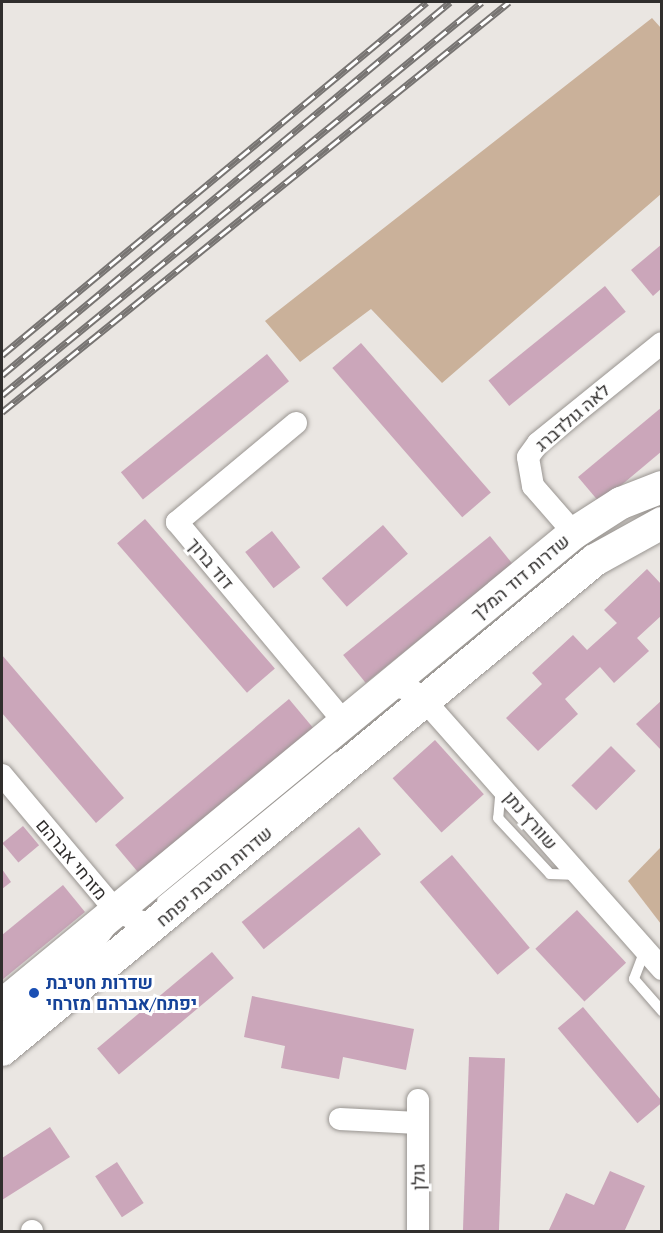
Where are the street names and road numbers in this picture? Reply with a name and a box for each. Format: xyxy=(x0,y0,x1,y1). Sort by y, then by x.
street label: לאה גולדברג xyxy=(530,379,614,455)
street label: שדרות דוד המלך xyxy=(466,530,574,624)
street label: דוד ברוך xyxy=(183,533,239,593)
street label: שוורץ נתן xyxy=(500,786,562,854)
street label: מזרחי אברהם xyxy=(32,814,112,904)
street label: שדרות חטיבת יפתח xyxy=(152,821,276,931)
street label: גולן xyxy=(407,1164,429,1190)

